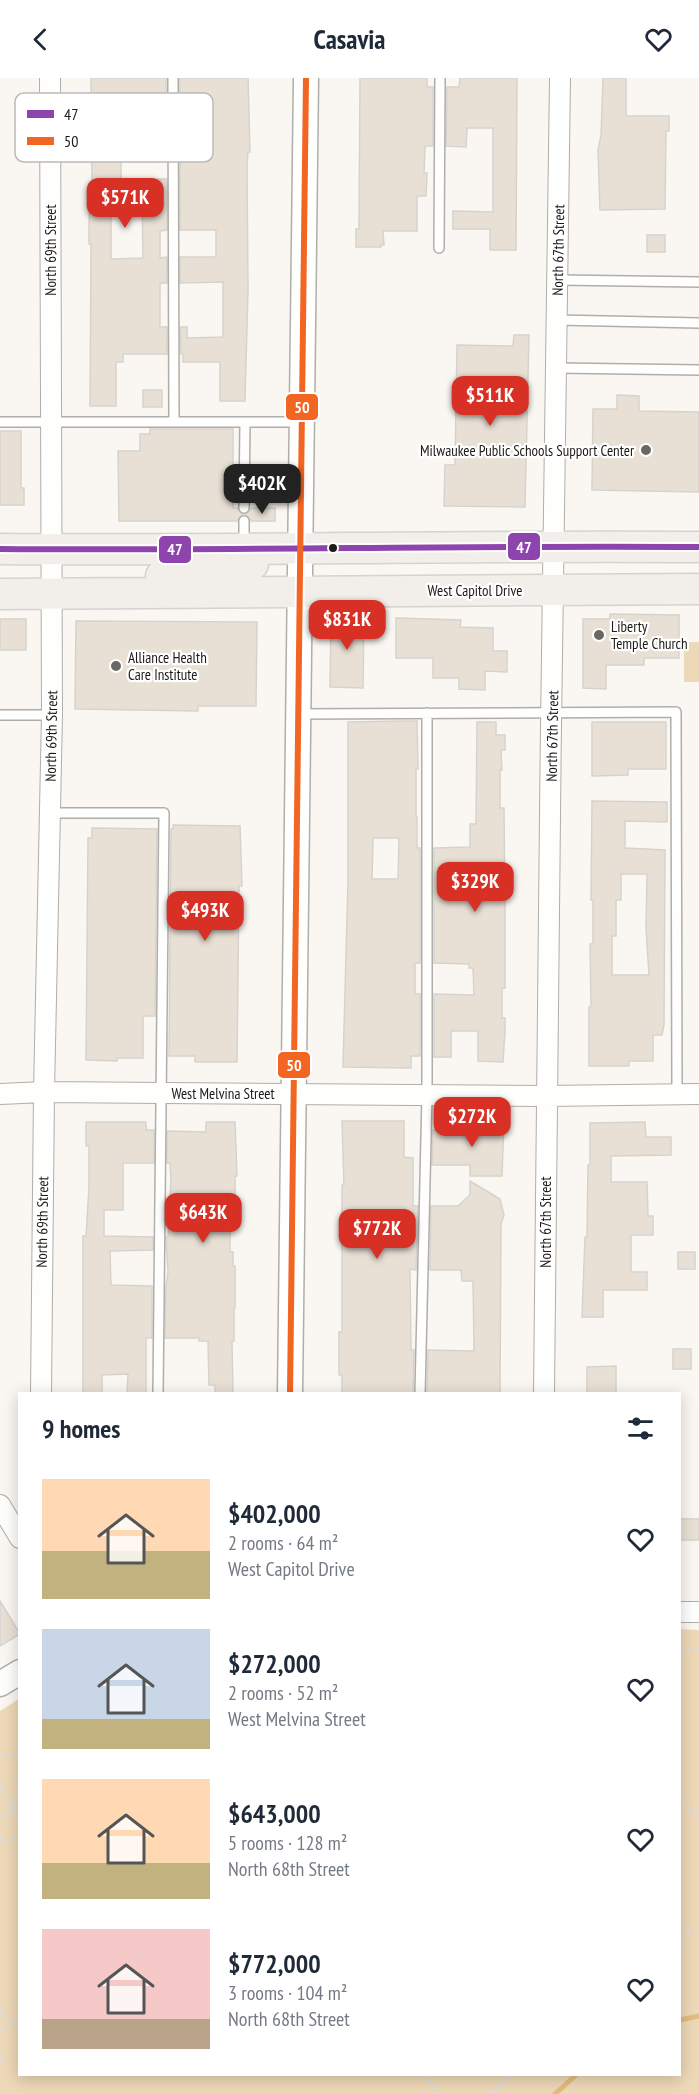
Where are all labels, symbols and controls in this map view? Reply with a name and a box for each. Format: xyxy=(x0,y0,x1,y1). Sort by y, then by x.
text: Casavia xyxy=(314,22,385,56)
icon: back xyxy=(24,23,57,56)
icon: heart xyxy=(642,23,675,56)
legend xyxy=(15,93,213,162)
text: 47 xyxy=(64,104,78,124)
text: 50 xyxy=(64,131,78,151)
pin: $571K xyxy=(83,178,167,229)
text: $571K xyxy=(101,184,149,210)
street label: North 69th Street xyxy=(41,204,60,296)
street label: North 67th Street xyxy=(548,204,568,296)
pin: $511K xyxy=(448,376,532,427)
text: $511K xyxy=(466,382,514,408)
line badge: 50 xyxy=(285,393,319,421)
text: 50 xyxy=(294,397,310,417)
place label: Milwaukee Public Schools Support Center xyxy=(420,441,635,460)
marker: Milwaukee Public Schools Support Center xyxy=(639,443,653,457)
pin: $402K xyxy=(220,464,304,515)
text: $402K xyxy=(238,470,286,496)
line badge: 47 xyxy=(507,532,541,561)
line badge: 47 xyxy=(158,535,192,564)
text: 47 xyxy=(516,537,532,557)
text: 47 xyxy=(167,539,183,559)
unlabelled marker xyxy=(327,542,339,554)
street label: West Capitol Drive xyxy=(428,581,522,600)
pin: $831K xyxy=(305,600,389,651)
text: $831K xyxy=(323,606,371,632)
place label: Liberty Temple Church xyxy=(611,617,688,653)
marker: Liberty Temple Church xyxy=(592,628,606,642)
place label: Alliance Health Care Institute xyxy=(128,648,207,684)
marker: Alliance Health Care Institute xyxy=(109,659,123,673)
street label: North 69th Street xyxy=(41,690,61,782)
street label: North 67th Street xyxy=(542,690,562,782)
pin: $329K xyxy=(433,862,517,913)
text: $329K xyxy=(451,868,499,894)
pin: $493K xyxy=(163,891,247,942)
text: $493K xyxy=(181,897,229,923)
line badge: 50 xyxy=(277,1051,311,1079)
text: 50 xyxy=(286,1055,302,1075)
street label: West Melvina Street xyxy=(171,1084,275,1103)
pin: $272K xyxy=(430,1097,514,1148)
text: $272K xyxy=(448,1103,496,1129)
street label: North 69th Street xyxy=(32,1176,52,1268)
street label: North 67th Street xyxy=(536,1176,555,1268)
pin: $643K xyxy=(161,1193,245,1244)
text: $643K xyxy=(179,1199,227,1225)
pin: $772K xyxy=(335,1209,419,1260)
text: $772K xyxy=(353,1215,401,1241)
text: 9 homes xyxy=(42,1412,120,1445)
icon: filters xyxy=(624,1412,657,1445)
text: $402,000 xyxy=(228,1497,321,1530)
icon: home xyxy=(90,1503,162,1575)
icon: heart xyxy=(624,1523,657,1556)
text: 2 rooms · 64 m² xyxy=(228,1530,338,1556)
text: West Capitol Drive xyxy=(228,1556,355,1582)
text: $272,000 xyxy=(228,1647,321,1680)
icon: home xyxy=(90,1653,162,1725)
icon: heart xyxy=(624,1673,657,1706)
text: 2 rooms · 52 m² xyxy=(228,1680,338,1706)
text: West Melvina Street xyxy=(228,1706,366,1732)
text: $643,000 xyxy=(228,1797,321,1830)
icon: home xyxy=(90,1803,162,1875)
icon: heart xyxy=(624,1823,657,1856)
text: 5 rooms · 128 m² xyxy=(228,1830,347,1856)
text: North 68th Street xyxy=(228,1856,350,1882)
text: $772,000 xyxy=(228,1947,321,1980)
icon: home xyxy=(90,1953,162,2025)
icon: heart xyxy=(624,1973,657,2006)
text: 3 rooms · 104 m² xyxy=(228,1980,347,2006)
text: North 68th Street xyxy=(228,2006,350,2032)

